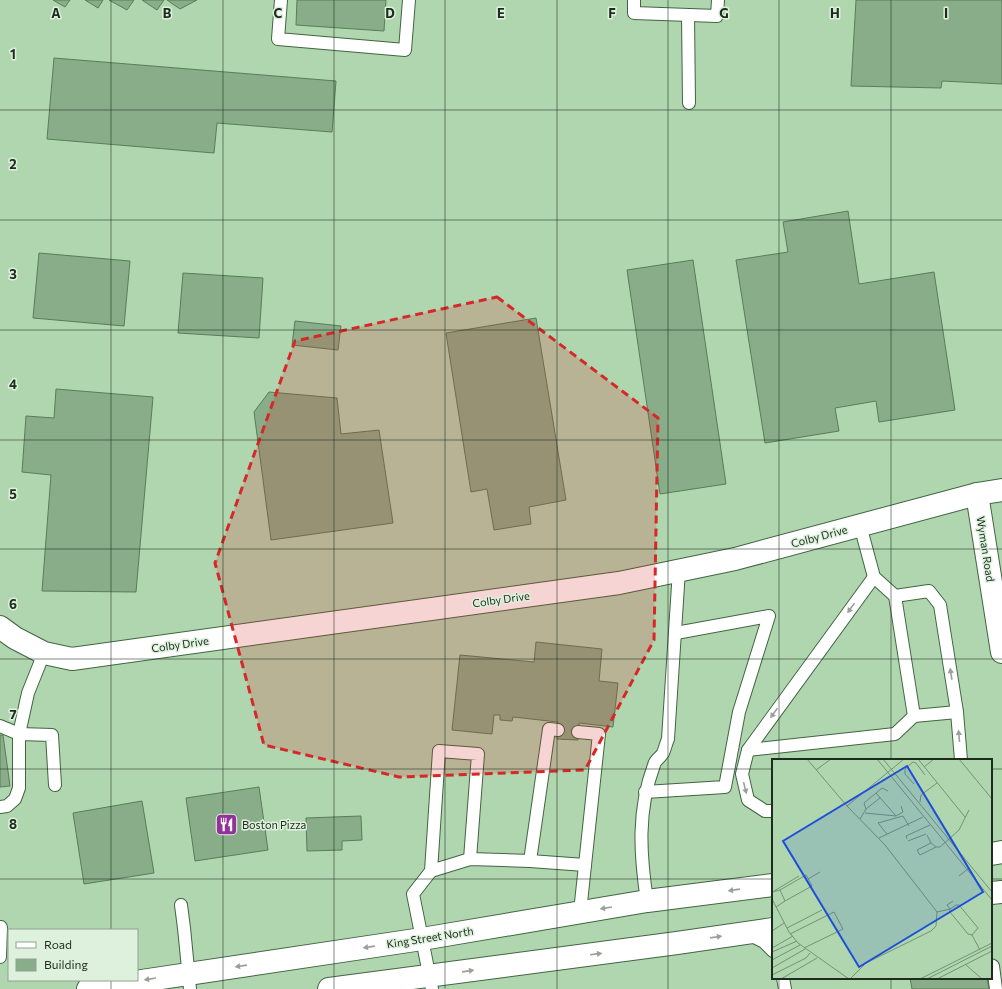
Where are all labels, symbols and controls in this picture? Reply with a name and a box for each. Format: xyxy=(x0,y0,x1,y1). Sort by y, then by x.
text: A xyxy=(51,5,61,21)
text: B xyxy=(163,5,172,21)
text: C xyxy=(274,5,283,21)
text: D xyxy=(385,5,395,21)
text: E xyxy=(497,5,505,21)
text: F xyxy=(608,5,616,21)
text: G xyxy=(719,5,729,21)
text: H xyxy=(830,5,840,21)
text: I xyxy=(944,5,948,21)
text: 1 xyxy=(10,46,16,62)
text: 2 xyxy=(9,156,17,172)
text: 3 xyxy=(9,266,17,282)
text: 4 xyxy=(9,376,17,392)
text: 5 xyxy=(9,486,17,502)
street label: Wyman Road xyxy=(974,515,998,583)
street label: Colby Drive xyxy=(789,522,849,550)
street label: Colby Drive xyxy=(472,589,531,609)
text: 6 xyxy=(9,596,17,612)
one-way arrow xyxy=(847,603,855,614)
street label: Colby Drive xyxy=(151,634,210,654)
one-way arrow xyxy=(948,667,954,680)
text: 7 xyxy=(9,706,17,722)
one-way arrow xyxy=(770,708,778,719)
one-way arrow xyxy=(956,730,962,742)
inset map xyxy=(772,759,992,979)
one-way arrow xyxy=(743,782,749,794)
restaurant icon: Boston Pizza xyxy=(214,811,240,837)
text: 8 xyxy=(9,816,17,832)
place label: Boston Pizza xyxy=(242,818,306,831)
one-way arrow xyxy=(728,887,740,893)
one-way arrow xyxy=(600,905,612,911)
street label: King Street North xyxy=(386,924,474,950)
legend xyxy=(8,929,138,981)
one-way arrow xyxy=(710,934,722,940)
text: Road xyxy=(44,937,72,951)
one-way arrow xyxy=(363,944,375,950)
one-way arrow xyxy=(590,951,603,957)
text: Building xyxy=(44,957,88,971)
one-way arrow xyxy=(235,963,247,969)
one-way arrow xyxy=(461,968,474,974)
one-way arrow xyxy=(144,976,156,982)

